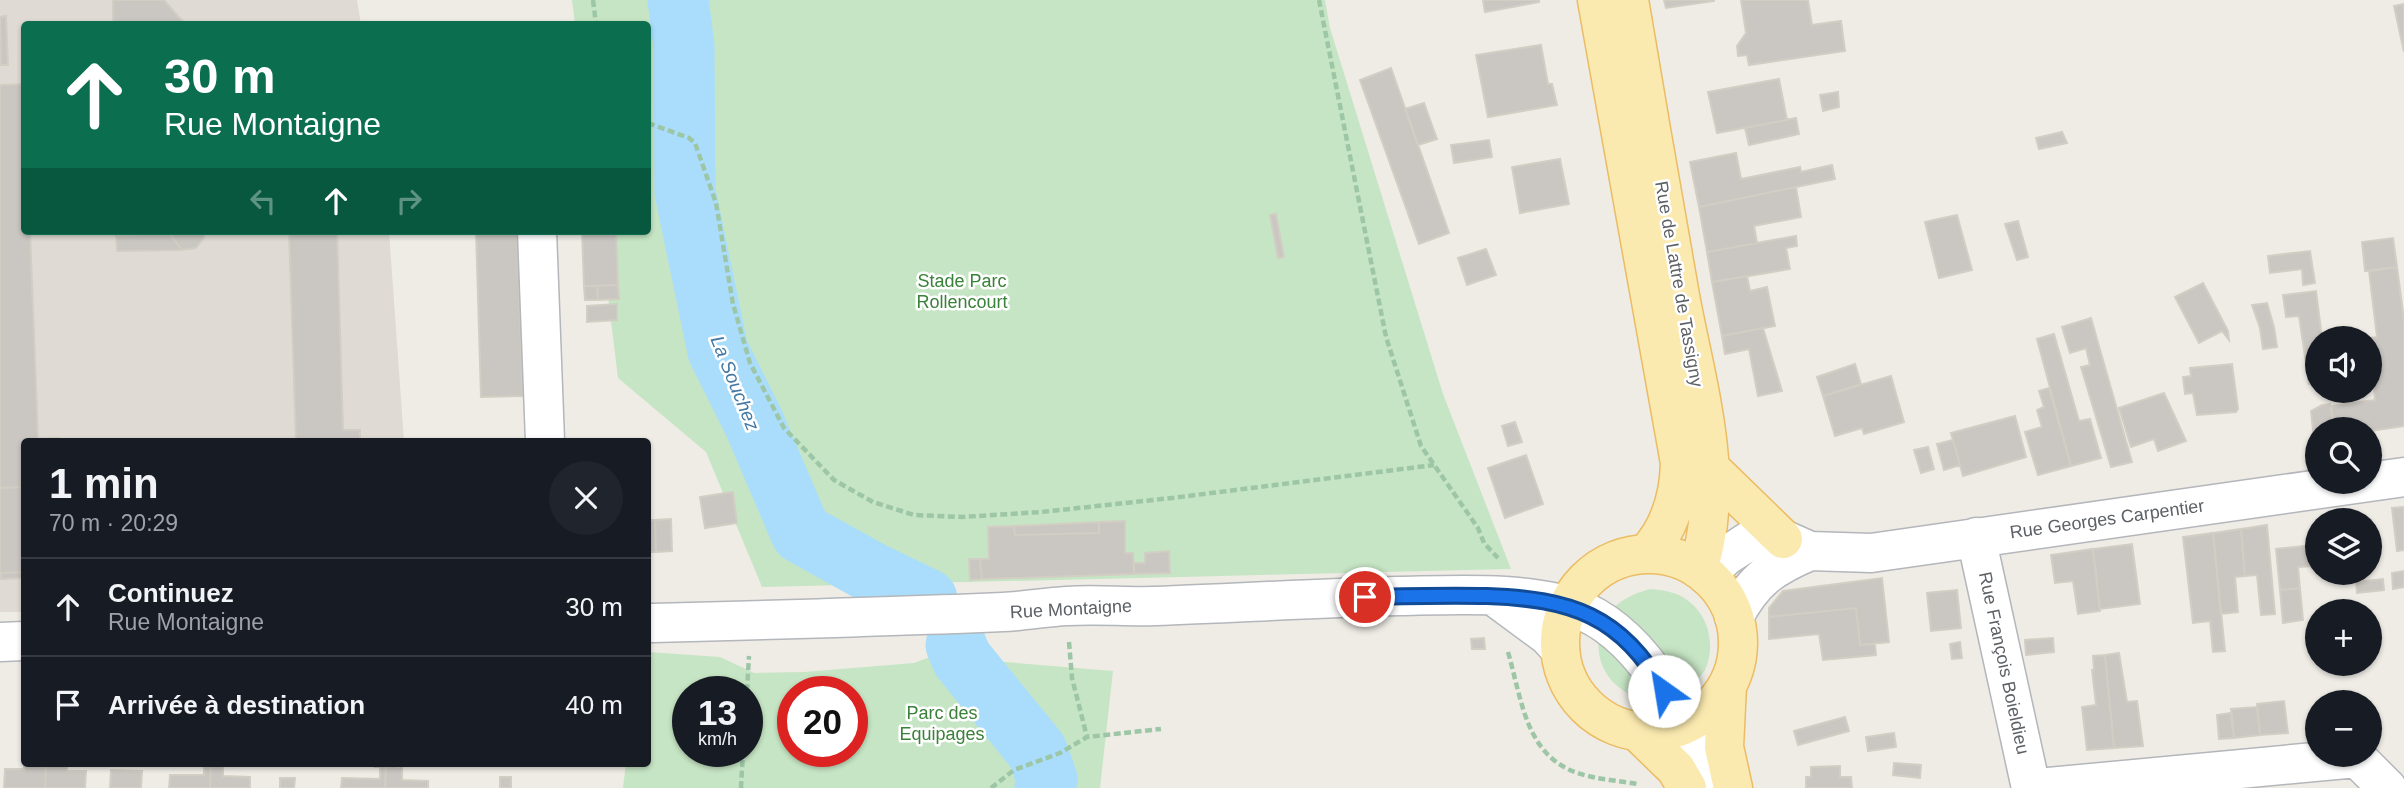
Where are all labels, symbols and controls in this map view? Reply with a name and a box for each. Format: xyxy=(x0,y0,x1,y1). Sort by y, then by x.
icon: ahead xyxy=(49,49,140,140)
text: 30 m xyxy=(164,49,276,103)
text: Rue Montaigne xyxy=(164,106,381,142)
street label: Rue de Lattre de Tassigny xyxy=(1651,179,1707,389)
icon: left xyxy=(244,182,282,220)
icon: ahead xyxy=(317,182,355,220)
icon: right xyxy=(390,182,428,220)
park label: Stade Parc Rollencourt xyxy=(916,271,1008,312)
map controls xyxy=(2305,326,2382,767)
button: sound xyxy=(2305,326,2382,403)
water label: La Souchez xyxy=(706,333,764,434)
button: search xyxy=(2305,417,2382,494)
text: 1 min xyxy=(49,460,159,507)
button: close xyxy=(549,461,623,535)
street label: Rue Georges Carpentier xyxy=(2009,495,2205,543)
button: layers xyxy=(2305,508,2382,585)
text: 70 m · 20:29 xyxy=(49,510,178,536)
pin xyxy=(1335,567,1395,627)
street label: Rue François Boieldieu xyxy=(1975,570,2033,756)
text: Continuez xyxy=(108,578,234,608)
icon: arrive xyxy=(1346,578,1384,616)
icon: ahead xyxy=(49,588,87,626)
text: 30 m xyxy=(565,592,623,622)
street label: Rue Montaigne xyxy=(1010,596,1132,622)
button: + xyxy=(2305,599,2382,676)
text: Rue Montaigne xyxy=(108,609,264,635)
position arrow xyxy=(1627,654,1701,728)
speed limit sign: 20 xyxy=(777,676,868,767)
icon: arrive xyxy=(49,686,87,724)
text: Arrivée à destination xyxy=(108,690,365,720)
text: 40 m xyxy=(565,690,623,720)
button: − xyxy=(2305,690,2382,767)
text: 13 xyxy=(698,693,737,732)
park label: Parc des Equipages xyxy=(899,703,985,744)
text: km/h xyxy=(698,729,737,749)

